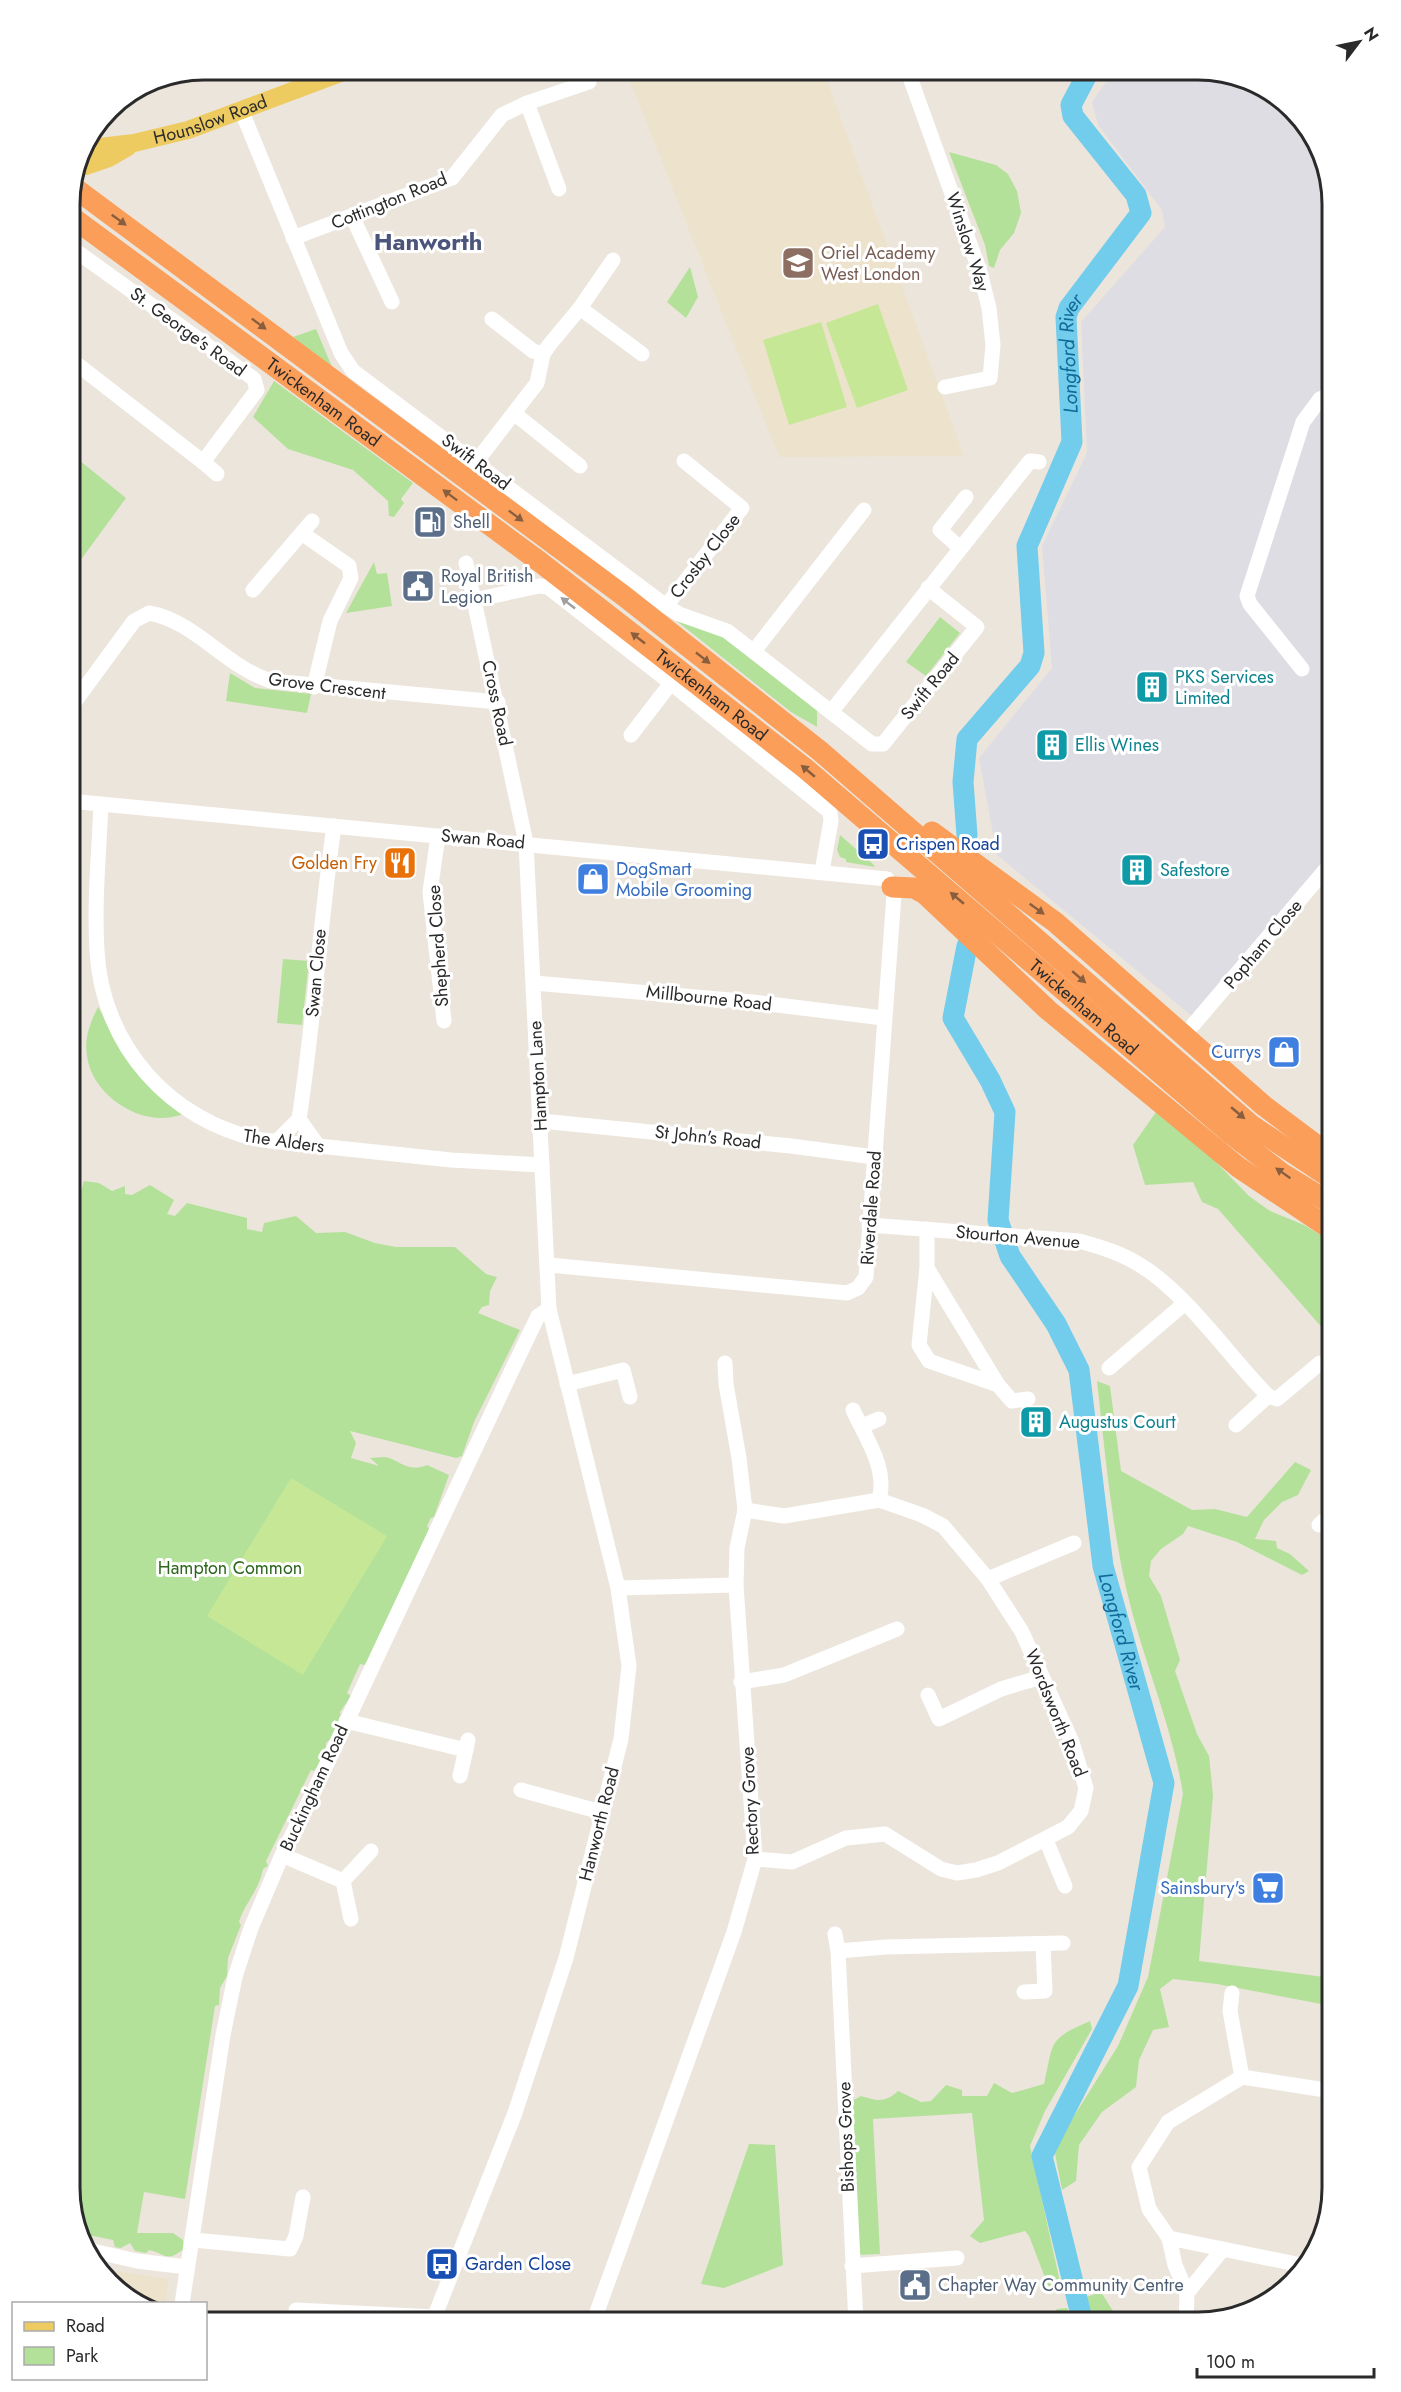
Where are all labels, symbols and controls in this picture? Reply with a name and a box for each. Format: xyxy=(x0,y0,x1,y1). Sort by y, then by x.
north arrow xyxy=(1329,12,1389,72)
text: N xyxy=(1358,23,1384,46)
street label: Hounslow Road xyxy=(151,89,271,151)
street label: Cottington Road xyxy=(327,166,451,236)
street label: Winslow Way xyxy=(940,189,996,295)
one-way arrow xyxy=(110,214,126,226)
district label: Hanworth xyxy=(374,224,482,259)
place label: Oriel Academy West London xyxy=(821,240,936,287)
school or university icon: Oriel Academy West London xyxy=(780,245,816,281)
street label: St. George's Road xyxy=(125,281,251,383)
water label: Longford River xyxy=(1052,286,1091,414)
one-way arrow xyxy=(251,318,267,330)
street label: Twickenham Road xyxy=(261,352,386,453)
street label: Swift Road xyxy=(436,427,516,497)
one-way arrow xyxy=(442,489,457,501)
fuel station icon: Shell xyxy=(412,504,448,540)
street label: Crosby Close xyxy=(664,508,746,604)
place label: Shell xyxy=(453,509,490,535)
one-way arrow xyxy=(508,510,524,522)
place label: Royal British Legion xyxy=(441,563,533,610)
public building icon: Royal British Legion xyxy=(400,568,436,604)
one-way arrow xyxy=(561,598,576,610)
one-way arrow xyxy=(631,633,646,645)
street label: Twickenham Road xyxy=(650,643,773,747)
street label: Swift Road xyxy=(895,647,965,725)
one-way arrow xyxy=(695,652,710,664)
street label: Cross Road xyxy=(475,658,519,748)
place label: PKS Services Limited xyxy=(1175,664,1274,711)
street label: Grove Crescent xyxy=(267,666,388,706)
building icon: PKS Services Limited xyxy=(1134,669,1170,705)
building icon: Ellis Wines xyxy=(1034,727,1070,763)
place label: Ellis Wines xyxy=(1075,732,1159,758)
one-way arrow xyxy=(801,766,816,778)
street label: Swan Road xyxy=(440,822,526,856)
bus stop icon: Crispen Road xyxy=(855,826,891,862)
place label: Crispen Road xyxy=(896,831,1000,857)
restaurant icon: Golden Fry xyxy=(382,845,418,881)
place label: Golden Fry xyxy=(291,850,377,876)
building icon: Safestore xyxy=(1119,852,1155,888)
place label: DogSmart Mobile Grooming xyxy=(616,856,752,903)
place label: Safestore xyxy=(1160,857,1230,883)
shop icon: DogSmart Mobile Grooming xyxy=(575,861,611,897)
street label: Shepherd Close xyxy=(421,884,455,1008)
one-way arrow xyxy=(949,891,965,904)
street label: Popham Close xyxy=(1218,894,1308,994)
one-way arrow xyxy=(1029,903,1045,915)
street label: Swan Close xyxy=(299,928,333,1018)
street label: Twickenham Road xyxy=(1023,953,1144,1062)
one-way arrow xyxy=(1071,970,1087,983)
street label: Millbourne Road xyxy=(645,978,773,1018)
street label: Hampton Lane xyxy=(522,1020,554,1132)
shop icon: Currys xyxy=(1266,1034,1302,1070)
place label: Currys xyxy=(1211,1039,1261,1065)
one-way arrow xyxy=(1230,1107,1246,1120)
street label: St John's Road xyxy=(653,1118,763,1156)
street label: The Alders xyxy=(242,1122,326,1160)
street label: Riverdale Road xyxy=(854,1150,888,1266)
one-way arrow xyxy=(1275,1167,1291,1179)
street label: Stourton Avenue xyxy=(955,1219,1081,1255)
building icon: Augustus Court xyxy=(1018,1404,1054,1440)
place label: Augustus Court xyxy=(1059,1409,1176,1435)
park label: Hampton Common xyxy=(158,1555,302,1581)
water label: Longford River xyxy=(1091,1569,1152,1695)
street label: Wordsworth Road xyxy=(1019,1645,1093,1781)
street label: Buckingham Road xyxy=(273,1721,355,1855)
street label: Rectory Grove xyxy=(734,1746,766,1856)
street label: Hanworth Road xyxy=(572,1764,626,1884)
supermarket icon: Sainsbury's xyxy=(1250,1870,1286,1906)
place label: Sainsbury's xyxy=(1160,1875,1245,1901)
street label: Bishops Grove xyxy=(831,2081,861,2193)
bus stop icon: Garden Close xyxy=(424,2246,460,2282)
place label: Garden Close xyxy=(465,2251,571,2277)
public building icon: Chapter Way Community Centre xyxy=(897,2267,933,2303)
place label: Chapter Way Community Centre xyxy=(938,2272,1184,2298)
legend xyxy=(12,2302,207,2380)
text: Road xyxy=(66,2313,105,2339)
scale bar xyxy=(1197,2341,1374,2379)
text: Park xyxy=(66,2343,98,2369)
text: 100 m xyxy=(1206,2349,1255,2375)

